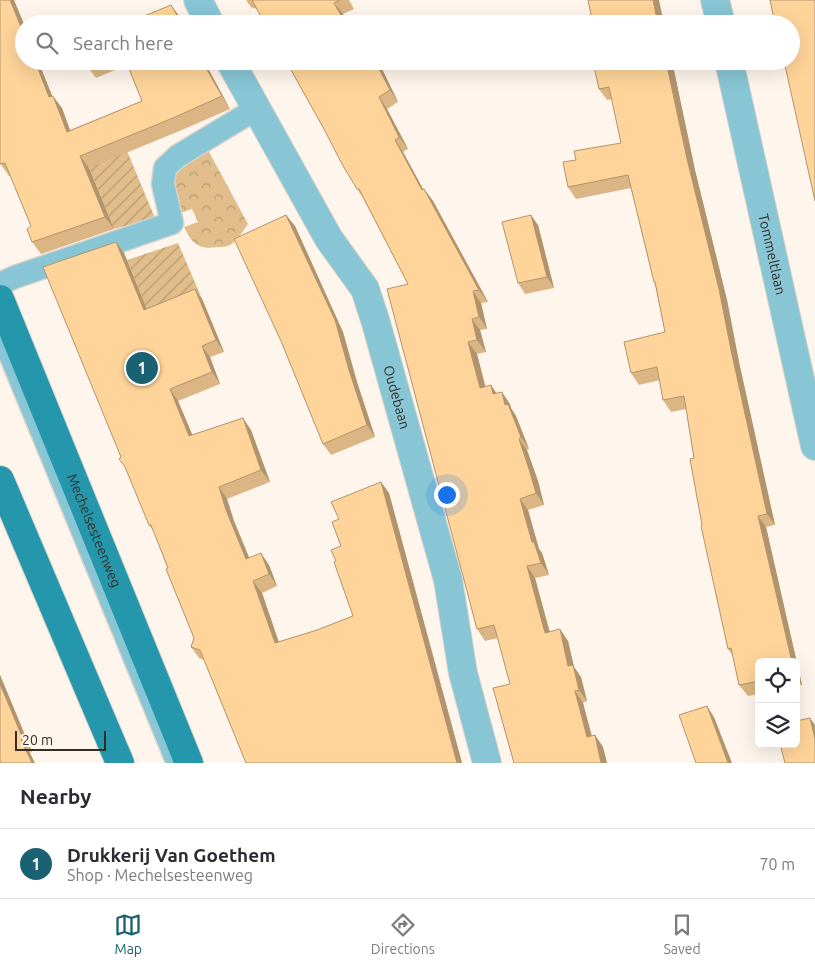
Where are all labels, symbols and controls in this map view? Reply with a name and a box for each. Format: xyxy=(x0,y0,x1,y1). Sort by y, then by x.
search box xyxy=(15,15,800,70)
icon: search xyxy=(33,29,61,57)
text: Search here xyxy=(73,32,173,54)
street label: Tommeltlaan xyxy=(755,212,789,296)
pin: 1 xyxy=(126,349,158,387)
street label: Oudebaan xyxy=(380,363,413,431)
street label: Mechelsesteenweg xyxy=(64,471,125,590)
your location xyxy=(434,482,460,508)
map controls xyxy=(755,658,800,748)
button: locate xyxy=(755,658,800,703)
button: layers xyxy=(755,703,800,748)
scale bar xyxy=(15,728,106,751)
text: 20 m xyxy=(22,732,53,748)
text: Nearby xyxy=(20,784,91,808)
text: Drukkerij Van Goethem xyxy=(67,844,276,866)
text: 1 xyxy=(31,855,41,873)
text: 70 m xyxy=(759,855,795,873)
text: Shop · Mechelsesteenweg xyxy=(67,866,253,884)
tab: Map xyxy=(114,911,142,957)
tab: Directions xyxy=(371,911,435,957)
tab: Saved xyxy=(663,911,701,957)

